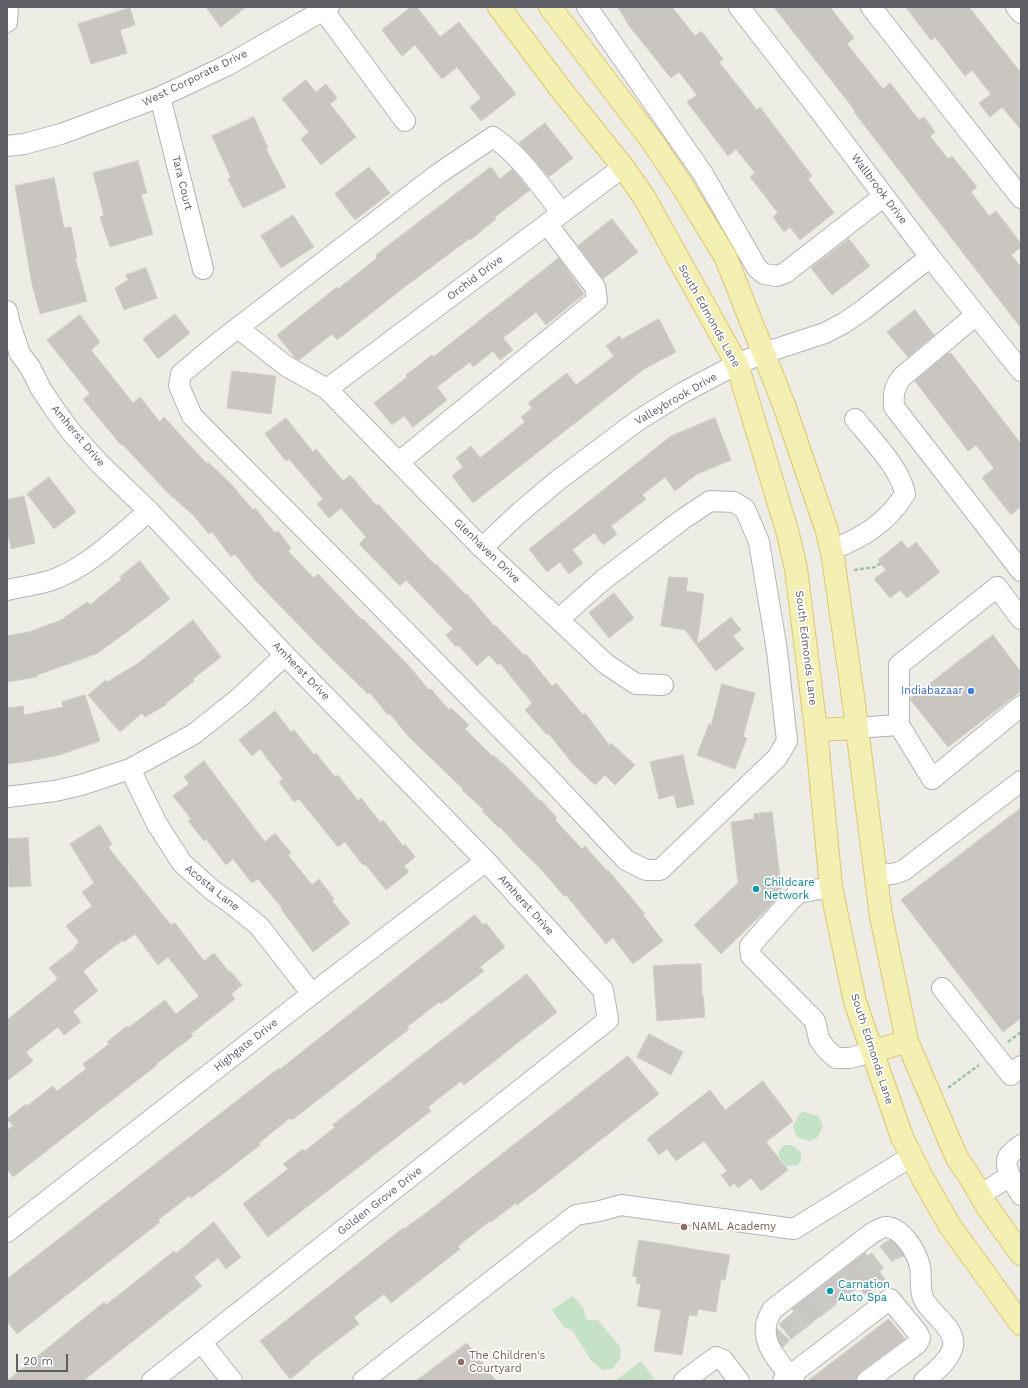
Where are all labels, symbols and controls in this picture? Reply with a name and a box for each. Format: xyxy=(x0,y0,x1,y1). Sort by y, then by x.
street label: West Corporate Drive xyxy=(140,47,250,109)
street label: Wallbrook Drive xyxy=(848,151,910,227)
street label: Tara Court xyxy=(169,154,195,212)
street label: Orchid Drive xyxy=(445,253,505,303)
street label: South Edmonds Lane xyxy=(675,262,743,370)
street label: Valleybrook Drive xyxy=(632,370,720,428)
street label: Amherst Drive xyxy=(48,402,108,470)
street label: Glenhaven Drive xyxy=(451,516,523,586)
street label: South Edmonds Lane xyxy=(792,590,820,706)
street label: Amherst Drive xyxy=(270,639,332,703)
place label: Indiabazaar xyxy=(901,684,963,698)
marker: Indiabazaar xyxy=(966,686,976,696)
street label: Acosta Lane xyxy=(182,862,242,914)
street label: Amherst Drive xyxy=(495,872,557,938)
place label: Childcare Network xyxy=(764,876,815,902)
marker: Childcare Network xyxy=(751,884,761,894)
street label: South Edmonds Lane xyxy=(848,992,896,1106)
street label: Highgate Drive xyxy=(211,1016,281,1074)
street label: Golden Grove Drive xyxy=(335,1164,425,1238)
place label: NAML Academy xyxy=(692,1220,776,1234)
marker: NAML Academy xyxy=(679,1222,689,1232)
place label: Carnation Auto Spa xyxy=(838,1278,890,1304)
marker: Carnation Auto Spa xyxy=(825,1286,835,1296)
scale bar xyxy=(18,1346,70,1372)
place label: The Children's Courtyard xyxy=(469,1349,545,1375)
text: 20 m xyxy=(23,1354,53,1368)
marker: The Children's Courtyard xyxy=(456,1357,466,1367)

